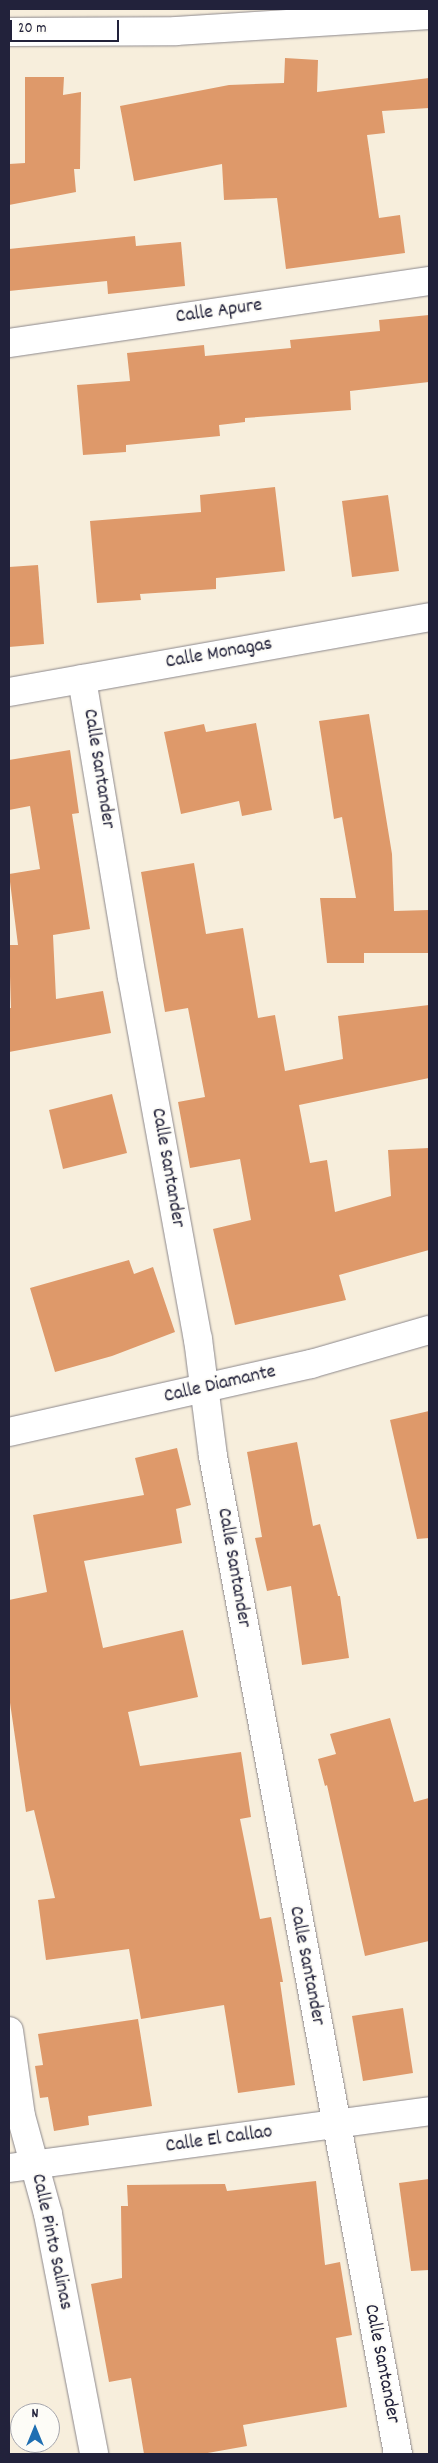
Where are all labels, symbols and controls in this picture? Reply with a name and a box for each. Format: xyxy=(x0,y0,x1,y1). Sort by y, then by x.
scale bar xyxy=(12,10,121,42)
text: 20 m xyxy=(18,18,46,40)
street label: Calle Apure xyxy=(174,294,264,330)
street label: Calle Monagas xyxy=(164,633,274,675)
street label: Calle Santander xyxy=(77,707,119,831)
street label: Calle Santander xyxy=(145,1106,189,1230)
street label: Calle Diamante xyxy=(162,1360,278,1410)
street label: Calle Santander xyxy=(211,1506,255,1630)
street label: Calle Santander xyxy=(283,1904,329,2028)
street label: Calle El Callao xyxy=(164,2121,274,2159)
street label: Calle Pinto Salinas xyxy=(25,2172,77,2312)
street label: Calle Santander xyxy=(358,2302,404,2426)
north arrow xyxy=(10,2403,60,2453)
text: N xyxy=(32,2404,38,2424)

